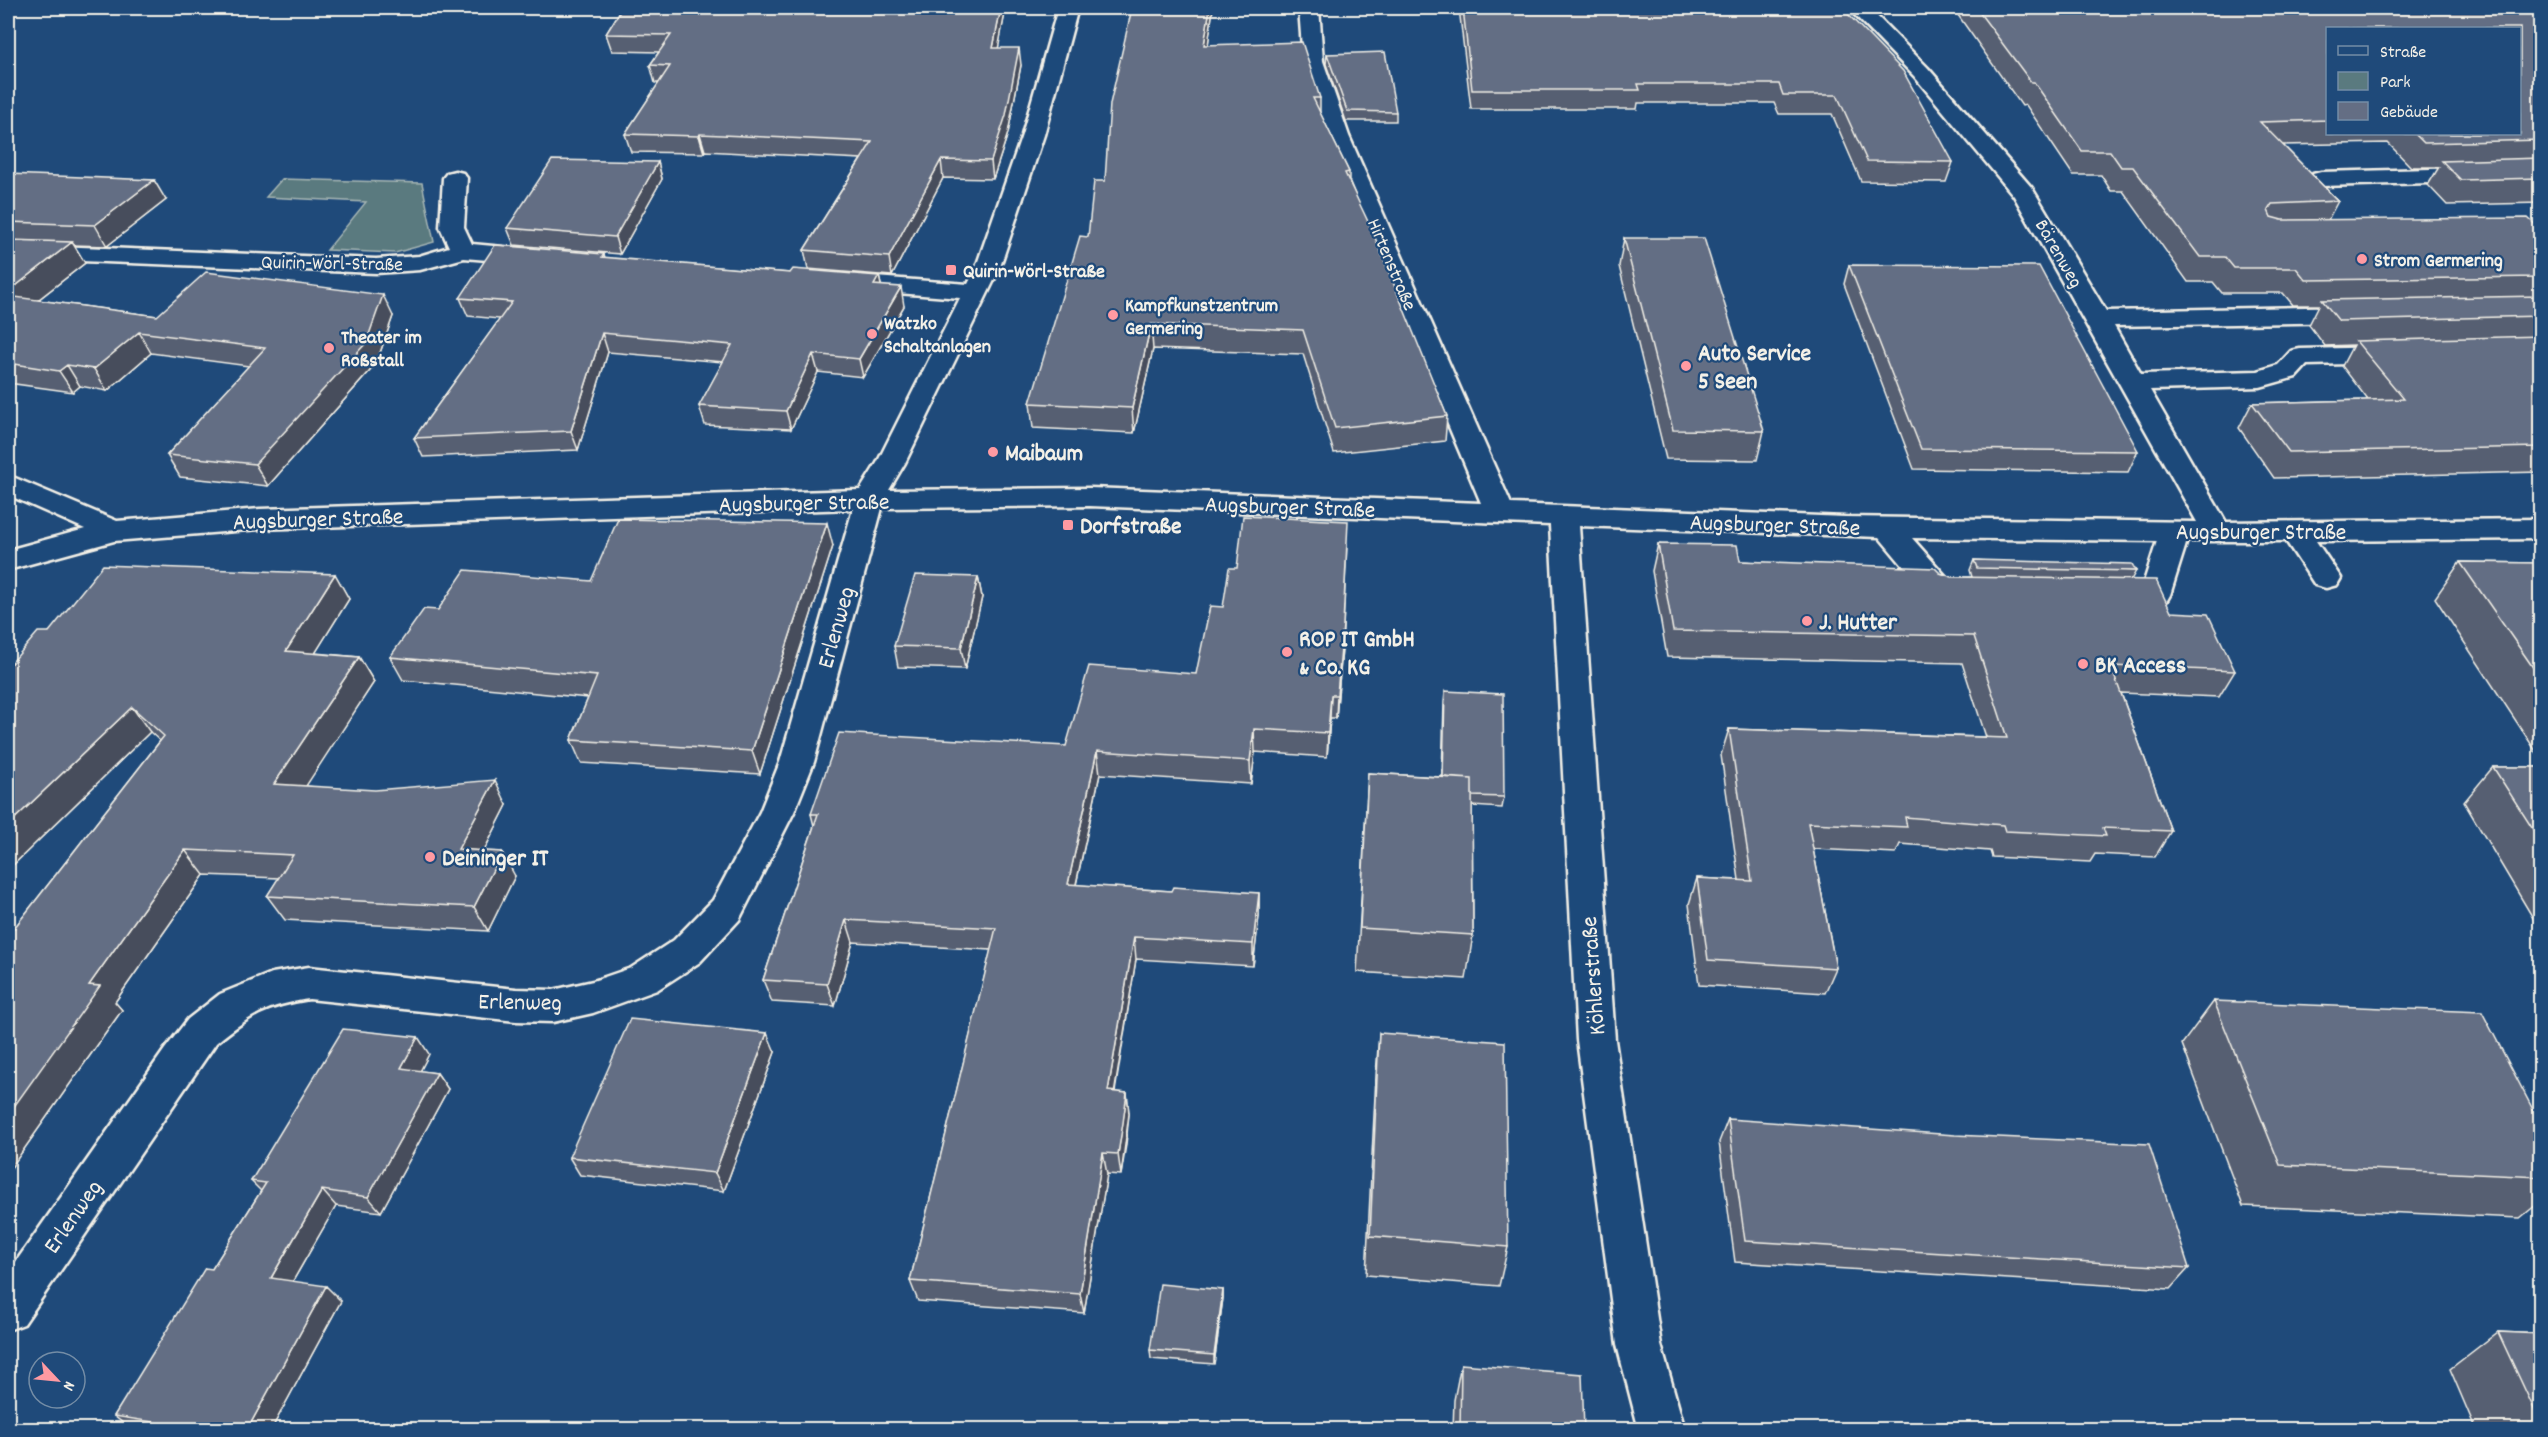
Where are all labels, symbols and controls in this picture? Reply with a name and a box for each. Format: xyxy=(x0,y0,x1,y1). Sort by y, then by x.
legend xyxy=(2326,27,2521,135)
text: Straße xyxy=(2380,41,2426,66)
text: Park xyxy=(2380,71,2411,96)
text: Gebäude xyxy=(2380,101,2438,126)
street label: Hirtenstraße xyxy=(1358,215,1422,316)
street label: Bärenweg xyxy=(2026,215,2088,294)
place label: Strom Germering xyxy=(2374,248,2503,276)
street label: Quirin-Wörl-Straße xyxy=(261,250,403,280)
marker: Strom Germering xyxy=(2355,252,2369,266)
place label: Quirin-Wörl-Straße xyxy=(963,259,1105,287)
marker: Quirin-Wörl-Straße xyxy=(944,263,958,277)
place label: Kampfkunstzentrum Germering xyxy=(1125,293,1279,344)
marker: Kampfkunstzentrum Germering xyxy=(1106,308,1120,322)
place label: Watzko Schaltanlagen xyxy=(884,311,991,362)
place label: Theater im Roßstall xyxy=(341,325,422,376)
marker: Watzko Schaltanlagen xyxy=(865,327,879,341)
place label: Auto Service 5 Seen xyxy=(1698,338,1812,400)
marker: Theater im Roßstall xyxy=(322,341,336,355)
marker: Auto Service 5 Seen xyxy=(1679,359,1693,373)
place label: Maibaum xyxy=(1005,438,1083,472)
marker: Maibaum xyxy=(986,445,1000,459)
street label: Augsburger Straße xyxy=(718,487,890,523)
street label: Augsburger Straße xyxy=(1204,489,1376,529)
street label: Augsburger Straße xyxy=(232,501,404,541)
street label: Augsburger Straße xyxy=(1689,507,1861,547)
place label: Dorfstraße xyxy=(1080,511,1182,545)
street label: Augsburger Straße xyxy=(2176,517,2346,551)
marker: Dorfstraße xyxy=(1061,518,1075,532)
street label: Erlenweg xyxy=(810,583,866,673)
place label: J. Hutter xyxy=(1819,607,1898,641)
marker: J. Hutter xyxy=(1800,614,1814,628)
place label: ROP IT GmbH & Co. KG xyxy=(1299,624,1415,686)
marker: ROP IT GmbH & Co. KG xyxy=(1280,645,1294,659)
place label: BK Access xyxy=(2095,650,2186,684)
marker: BK Access xyxy=(2076,657,2090,671)
place label: Deininger IT xyxy=(442,843,549,877)
marker: Deininger IT xyxy=(423,850,437,864)
street label: Köhlerstraße xyxy=(1574,915,1616,1036)
street label: Erlenweg xyxy=(478,986,562,1022)
street label: Erlenweg xyxy=(37,1174,112,1262)
north arrow xyxy=(27,1350,87,1410)
text: N xyxy=(56,1377,80,1394)

